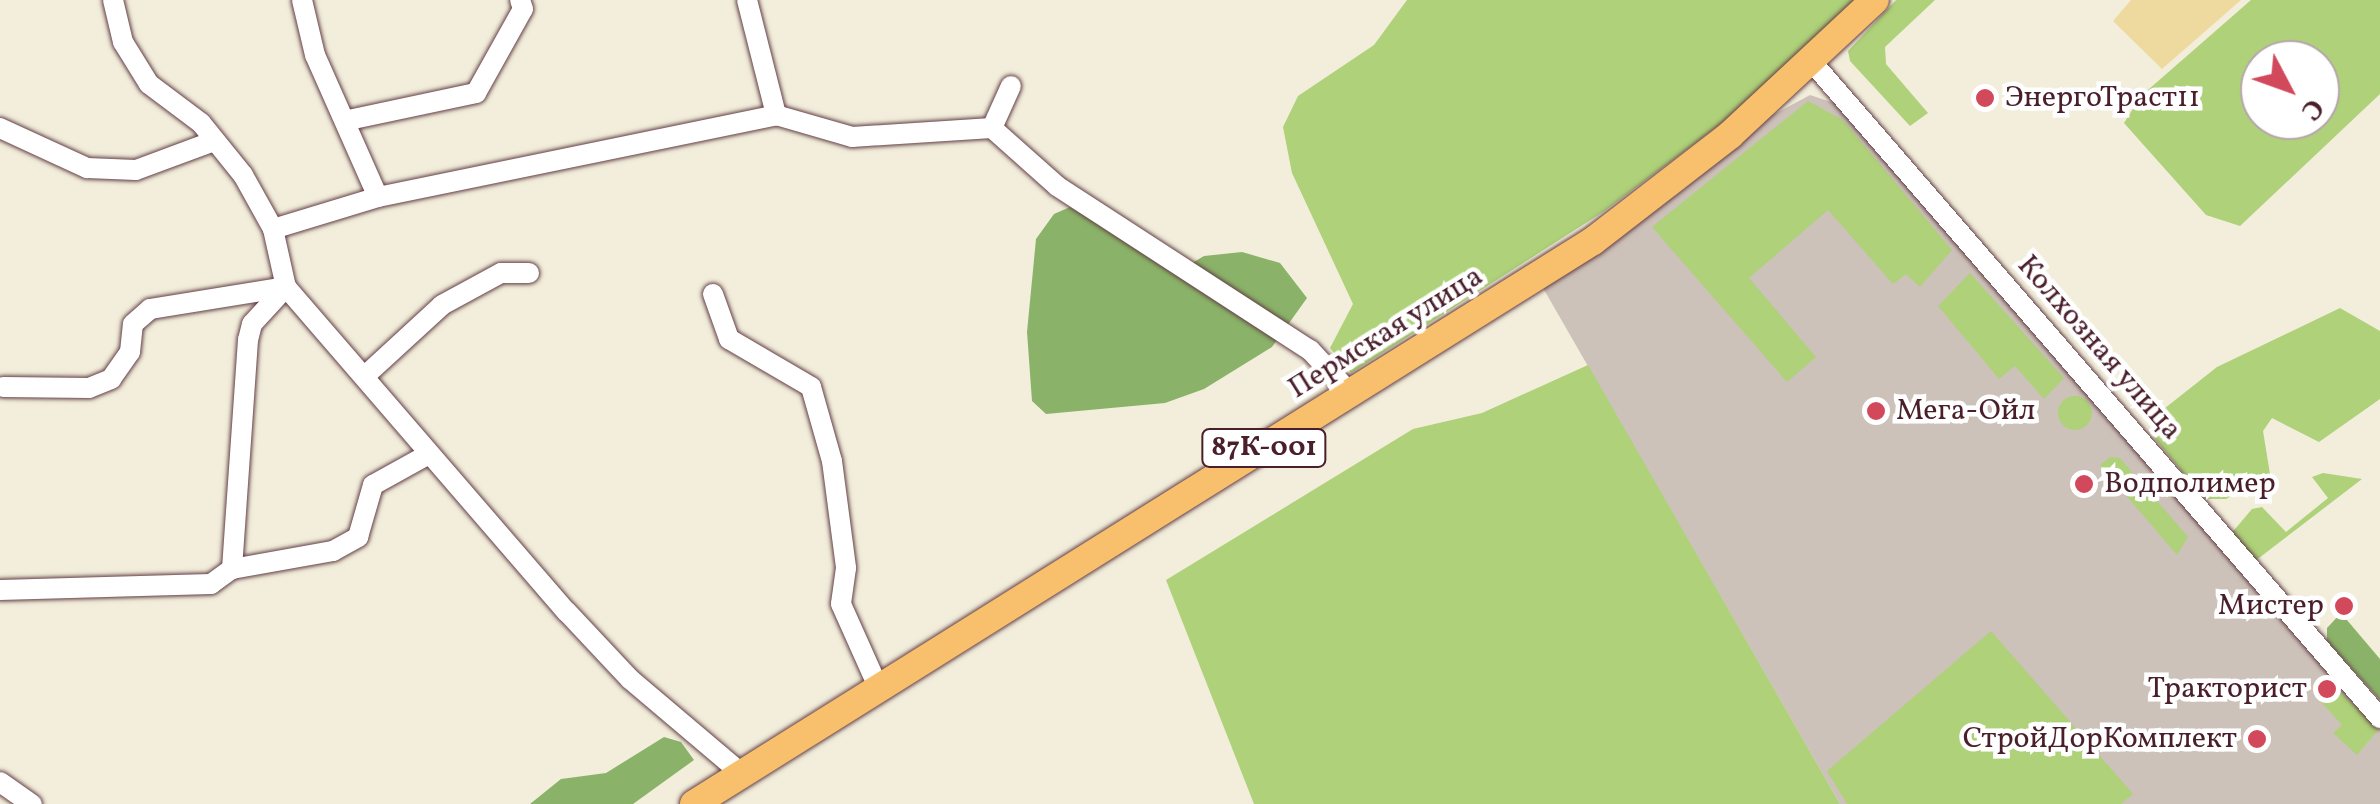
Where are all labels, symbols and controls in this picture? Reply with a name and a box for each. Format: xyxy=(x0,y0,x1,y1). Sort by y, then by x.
north arrow xyxy=(2240,40,2340,140)
place label: ЭнергоТраст11 xyxy=(2005,80,2200,116)
marker: ЭнергоТраст11 xyxy=(1974,87,1996,109)
text: С xyxy=(2291,89,2332,128)
street label: Колхозная улица xyxy=(2009,248,2189,448)
street label: Пермская улица xyxy=(1282,259,1490,407)
place label: Мега-Ойл xyxy=(1896,393,2035,429)
marker: Мега-Ойл xyxy=(1865,400,1887,422)
road number: 87К-001 xyxy=(1199,425,1329,471)
place label: Водполимер xyxy=(2104,466,2276,502)
marker: Водполимер xyxy=(2073,473,2095,495)
place label: Мистер xyxy=(2218,588,2324,624)
marker: Мистер xyxy=(2333,595,2355,617)
place label: Тракторист xyxy=(2147,671,2307,707)
marker: Тракторист xyxy=(2316,678,2338,700)
place label: СтройДорКомплект xyxy=(1963,721,2237,757)
marker: СтройДорКомплект xyxy=(2246,728,2268,750)

